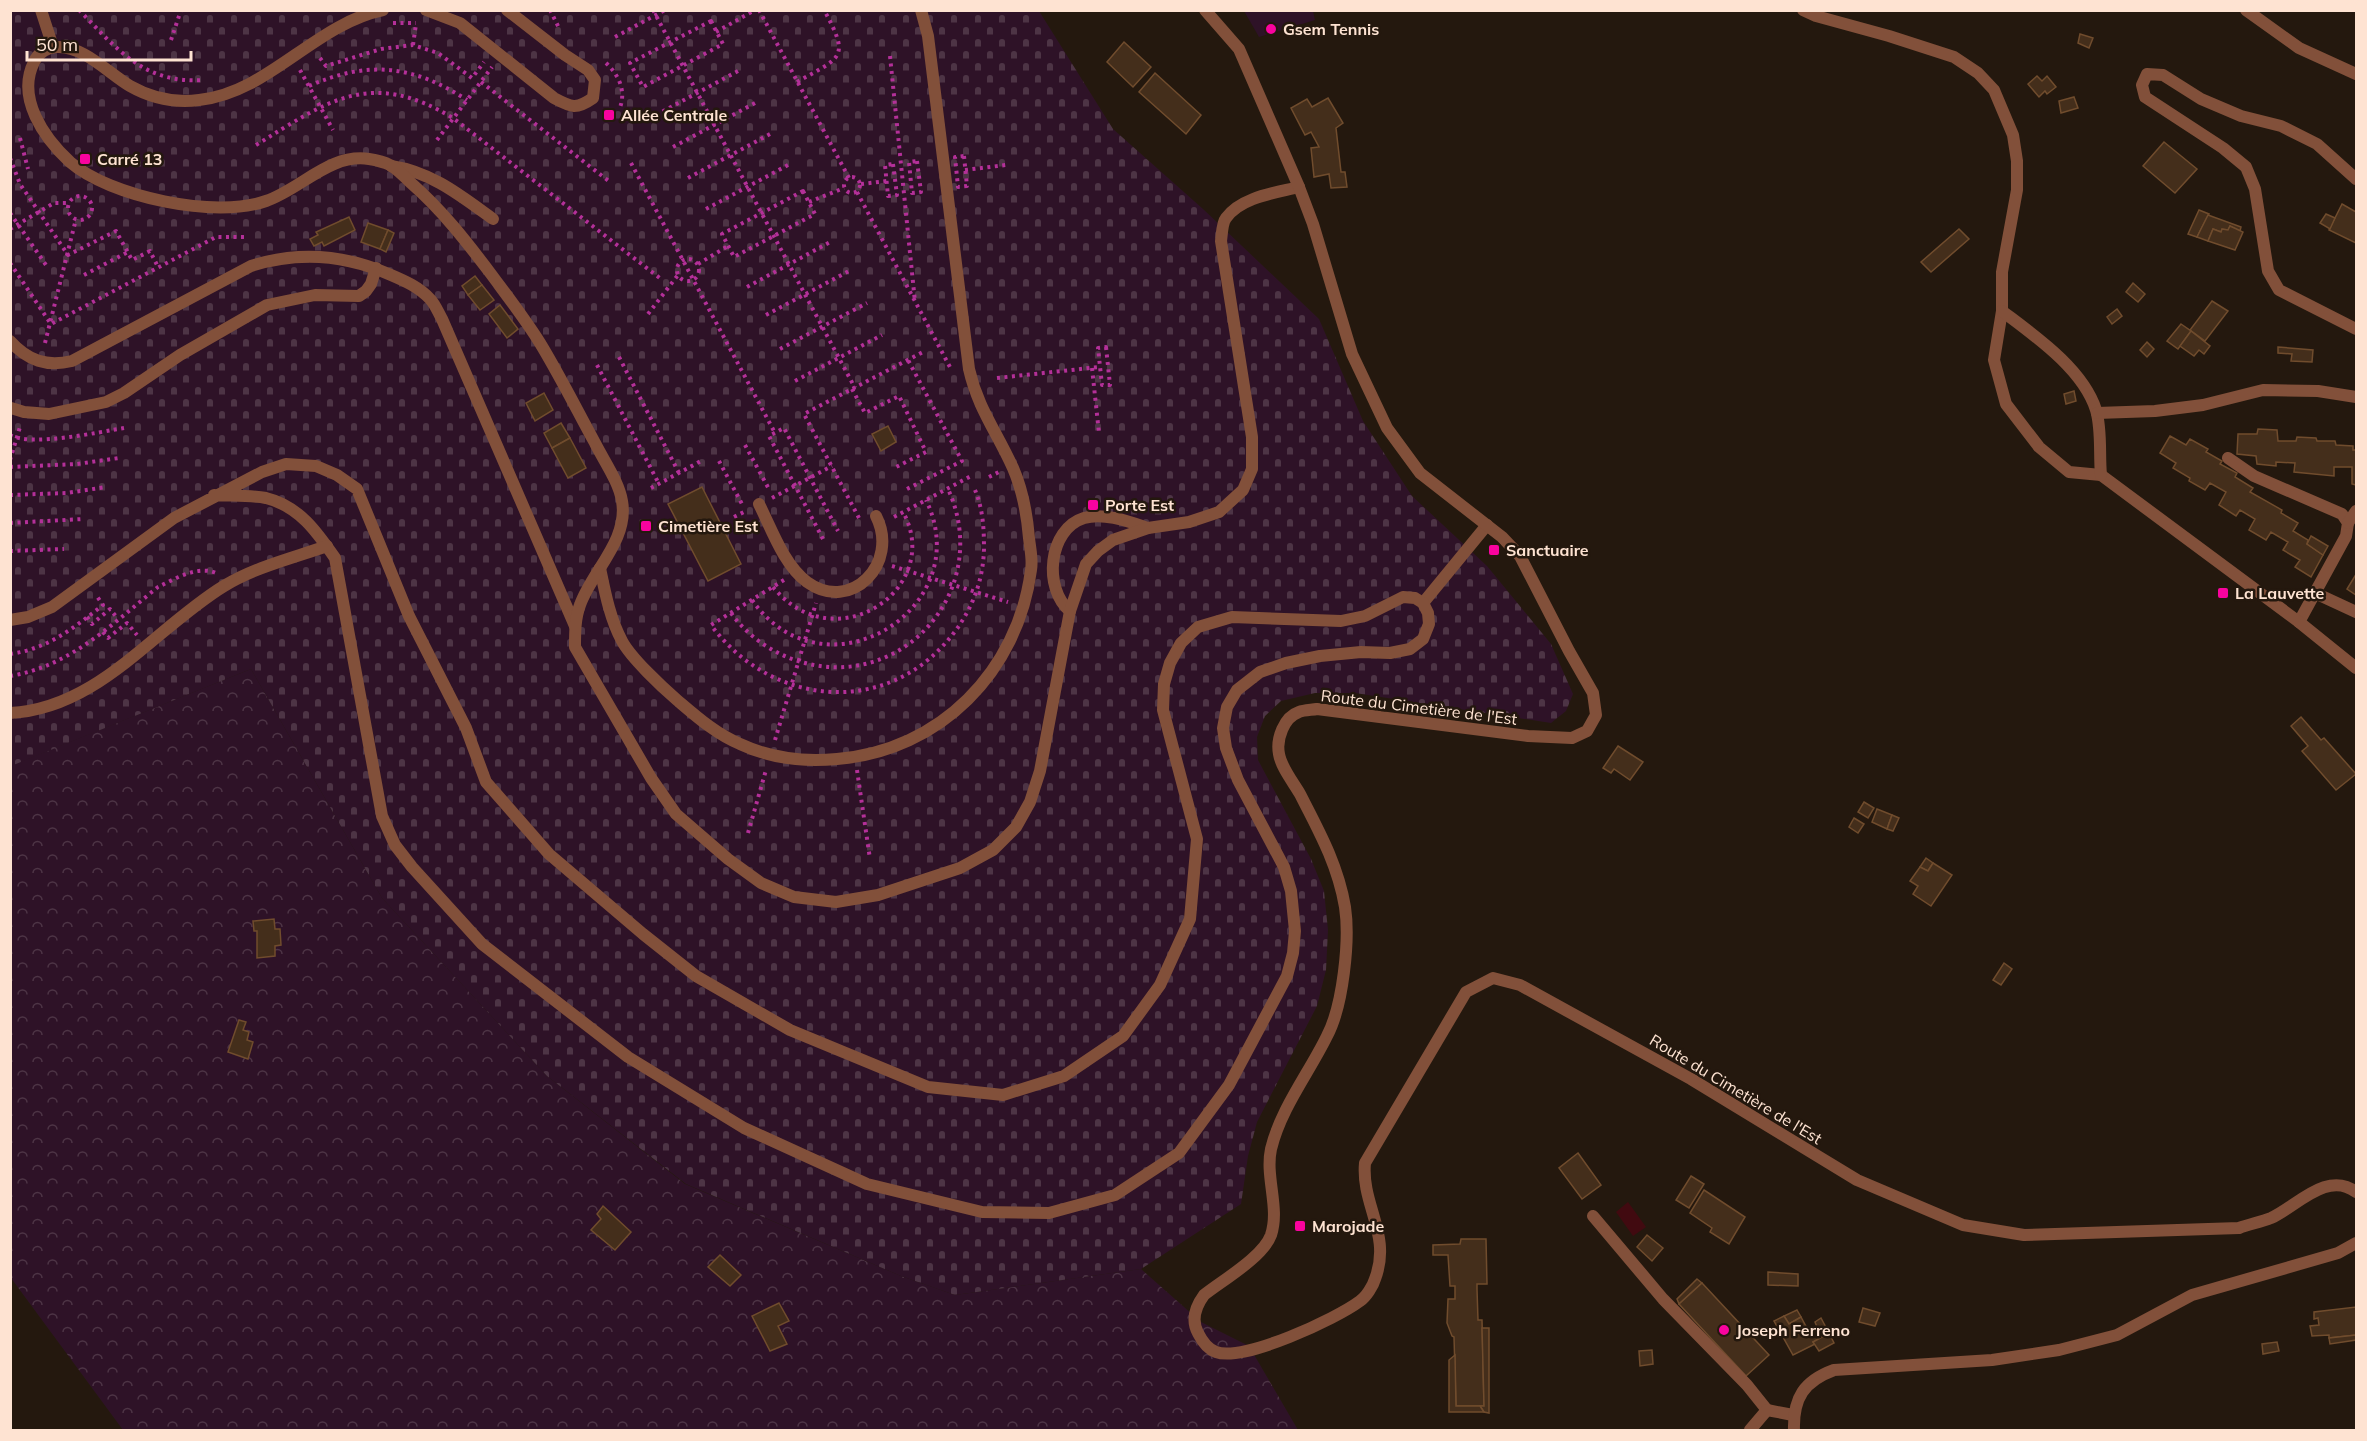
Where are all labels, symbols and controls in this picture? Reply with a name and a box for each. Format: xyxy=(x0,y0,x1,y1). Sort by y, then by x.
place label: Gsem Tennis xyxy=(1283,19,1379,39)
marker: Gsem Tennis xyxy=(1264,22,1278,36)
scale bar xyxy=(27,24,190,62)
text: 50 m xyxy=(36,33,78,56)
place label: Allée Centrale xyxy=(621,105,727,125)
marker: Allée Centrale xyxy=(602,108,616,122)
place label: Carré 13 xyxy=(97,149,162,169)
marker: Carré 13 xyxy=(78,152,92,166)
place label: Porte Est xyxy=(1105,495,1174,515)
marker: Porte Est xyxy=(1086,498,1100,512)
place label: Cimetière Est xyxy=(658,516,758,536)
marker: Cimetière Est xyxy=(639,519,653,533)
place label: Sanctuaire xyxy=(1506,540,1589,560)
marker: Sanctuaire xyxy=(1487,543,1501,557)
place label: La Lauvette xyxy=(2235,583,2325,603)
marker: La Lauvette xyxy=(2216,586,2230,600)
street label: Route du Cimetière de l'Est xyxy=(1320,685,1519,729)
street label: Route du Cimetière de l'Est xyxy=(1646,1030,1826,1149)
place label: Marojade xyxy=(1312,1216,1384,1236)
marker: Marojade xyxy=(1293,1219,1307,1233)
place label: Joseph Ferreno xyxy=(1736,1320,1850,1340)
marker: Joseph Ferreno xyxy=(1717,1323,1731,1337)

